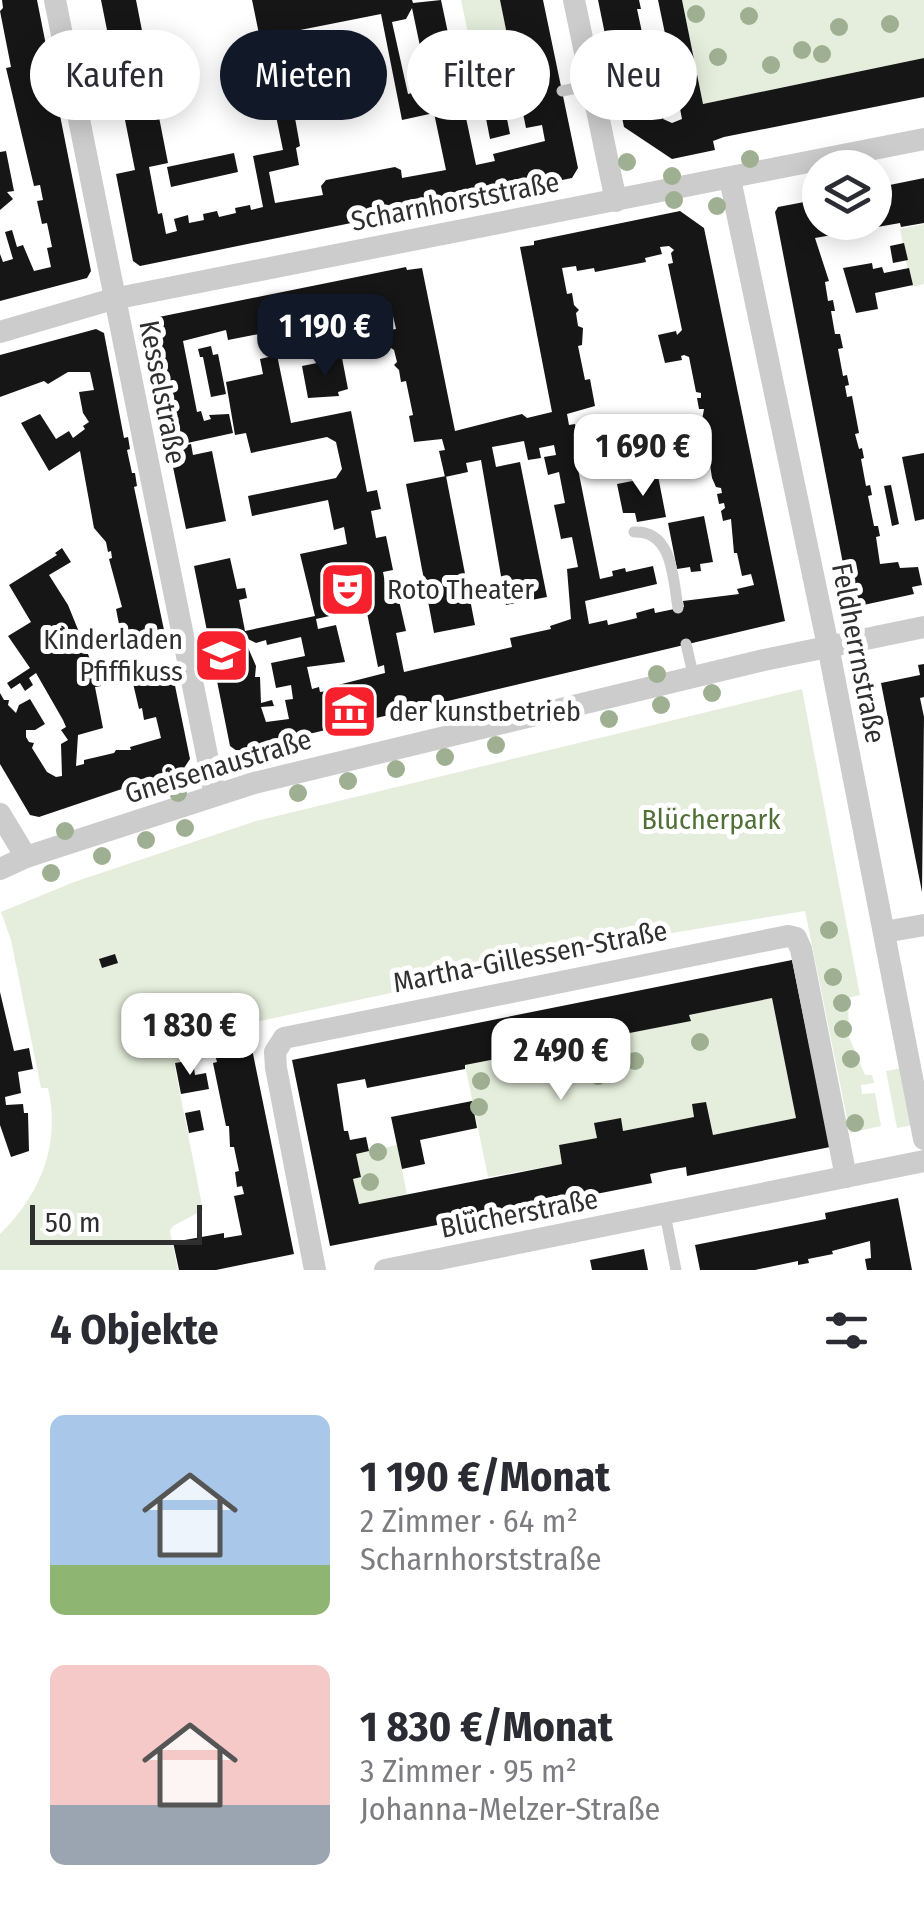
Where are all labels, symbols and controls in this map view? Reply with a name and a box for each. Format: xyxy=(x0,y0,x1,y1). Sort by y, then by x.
chip: Kaufen xyxy=(30,30,200,120)
chip: Mieten xyxy=(220,30,387,120)
chip: Filter xyxy=(407,30,550,120)
chip: Neu xyxy=(570,30,697,120)
map controls xyxy=(802,150,892,240)
button: layers xyxy=(802,150,892,240)
street label: Scharnhorststraße xyxy=(348,165,562,238)
pin: 1 190 € xyxy=(233,294,417,379)
text: 1 190 € xyxy=(279,307,371,345)
street label: Kesselstraße xyxy=(132,317,193,467)
pin: 1 690 € xyxy=(551,414,735,499)
text: 1 690 € xyxy=(596,427,690,465)
theatre icon: Roto Theater xyxy=(318,559,378,619)
street label: Feldherrnstraße xyxy=(825,560,892,746)
place label: Roto Theater xyxy=(387,573,534,606)
place label: Kinderladen Pfiffikuss xyxy=(43,623,183,688)
school or university icon: Kinderladen Pfiffikuss xyxy=(192,625,252,685)
museum icon: der kunstbetrieb xyxy=(320,681,380,741)
place label: der kunstbetrieb xyxy=(389,695,581,728)
street label: Gneisenaustraße xyxy=(121,722,315,810)
park label: Blücherpark xyxy=(642,803,781,836)
street label: Martha-Gillessen-Straße xyxy=(390,914,670,999)
pin: 1 830 € xyxy=(98,993,282,1078)
text: 1 830 € xyxy=(143,1006,237,1044)
pin: 2 490 € xyxy=(469,1018,653,1103)
text: 2 490 € xyxy=(513,1031,609,1069)
street label: Blücherstraße xyxy=(437,1182,601,1245)
scale bar xyxy=(30,1200,202,1244)
text: 50 m xyxy=(45,1206,101,1239)
icon: filters xyxy=(819,1303,874,1358)
text: 4 Objekte xyxy=(50,1305,218,1355)
text: 1 190 €/Monat xyxy=(360,1452,610,1502)
icon: home xyxy=(130,1455,250,1575)
text: 2 Zimmer · 64 m² xyxy=(360,1502,578,1540)
text: Scharnhorststraße xyxy=(360,1540,602,1578)
text: 1 830 €/Monat xyxy=(360,1702,613,1752)
icon: home xyxy=(130,1705,250,1825)
text: 3 Zimmer · 95 m² xyxy=(360,1752,577,1790)
text: Johanna-Melzer-Straße xyxy=(360,1790,660,1828)

